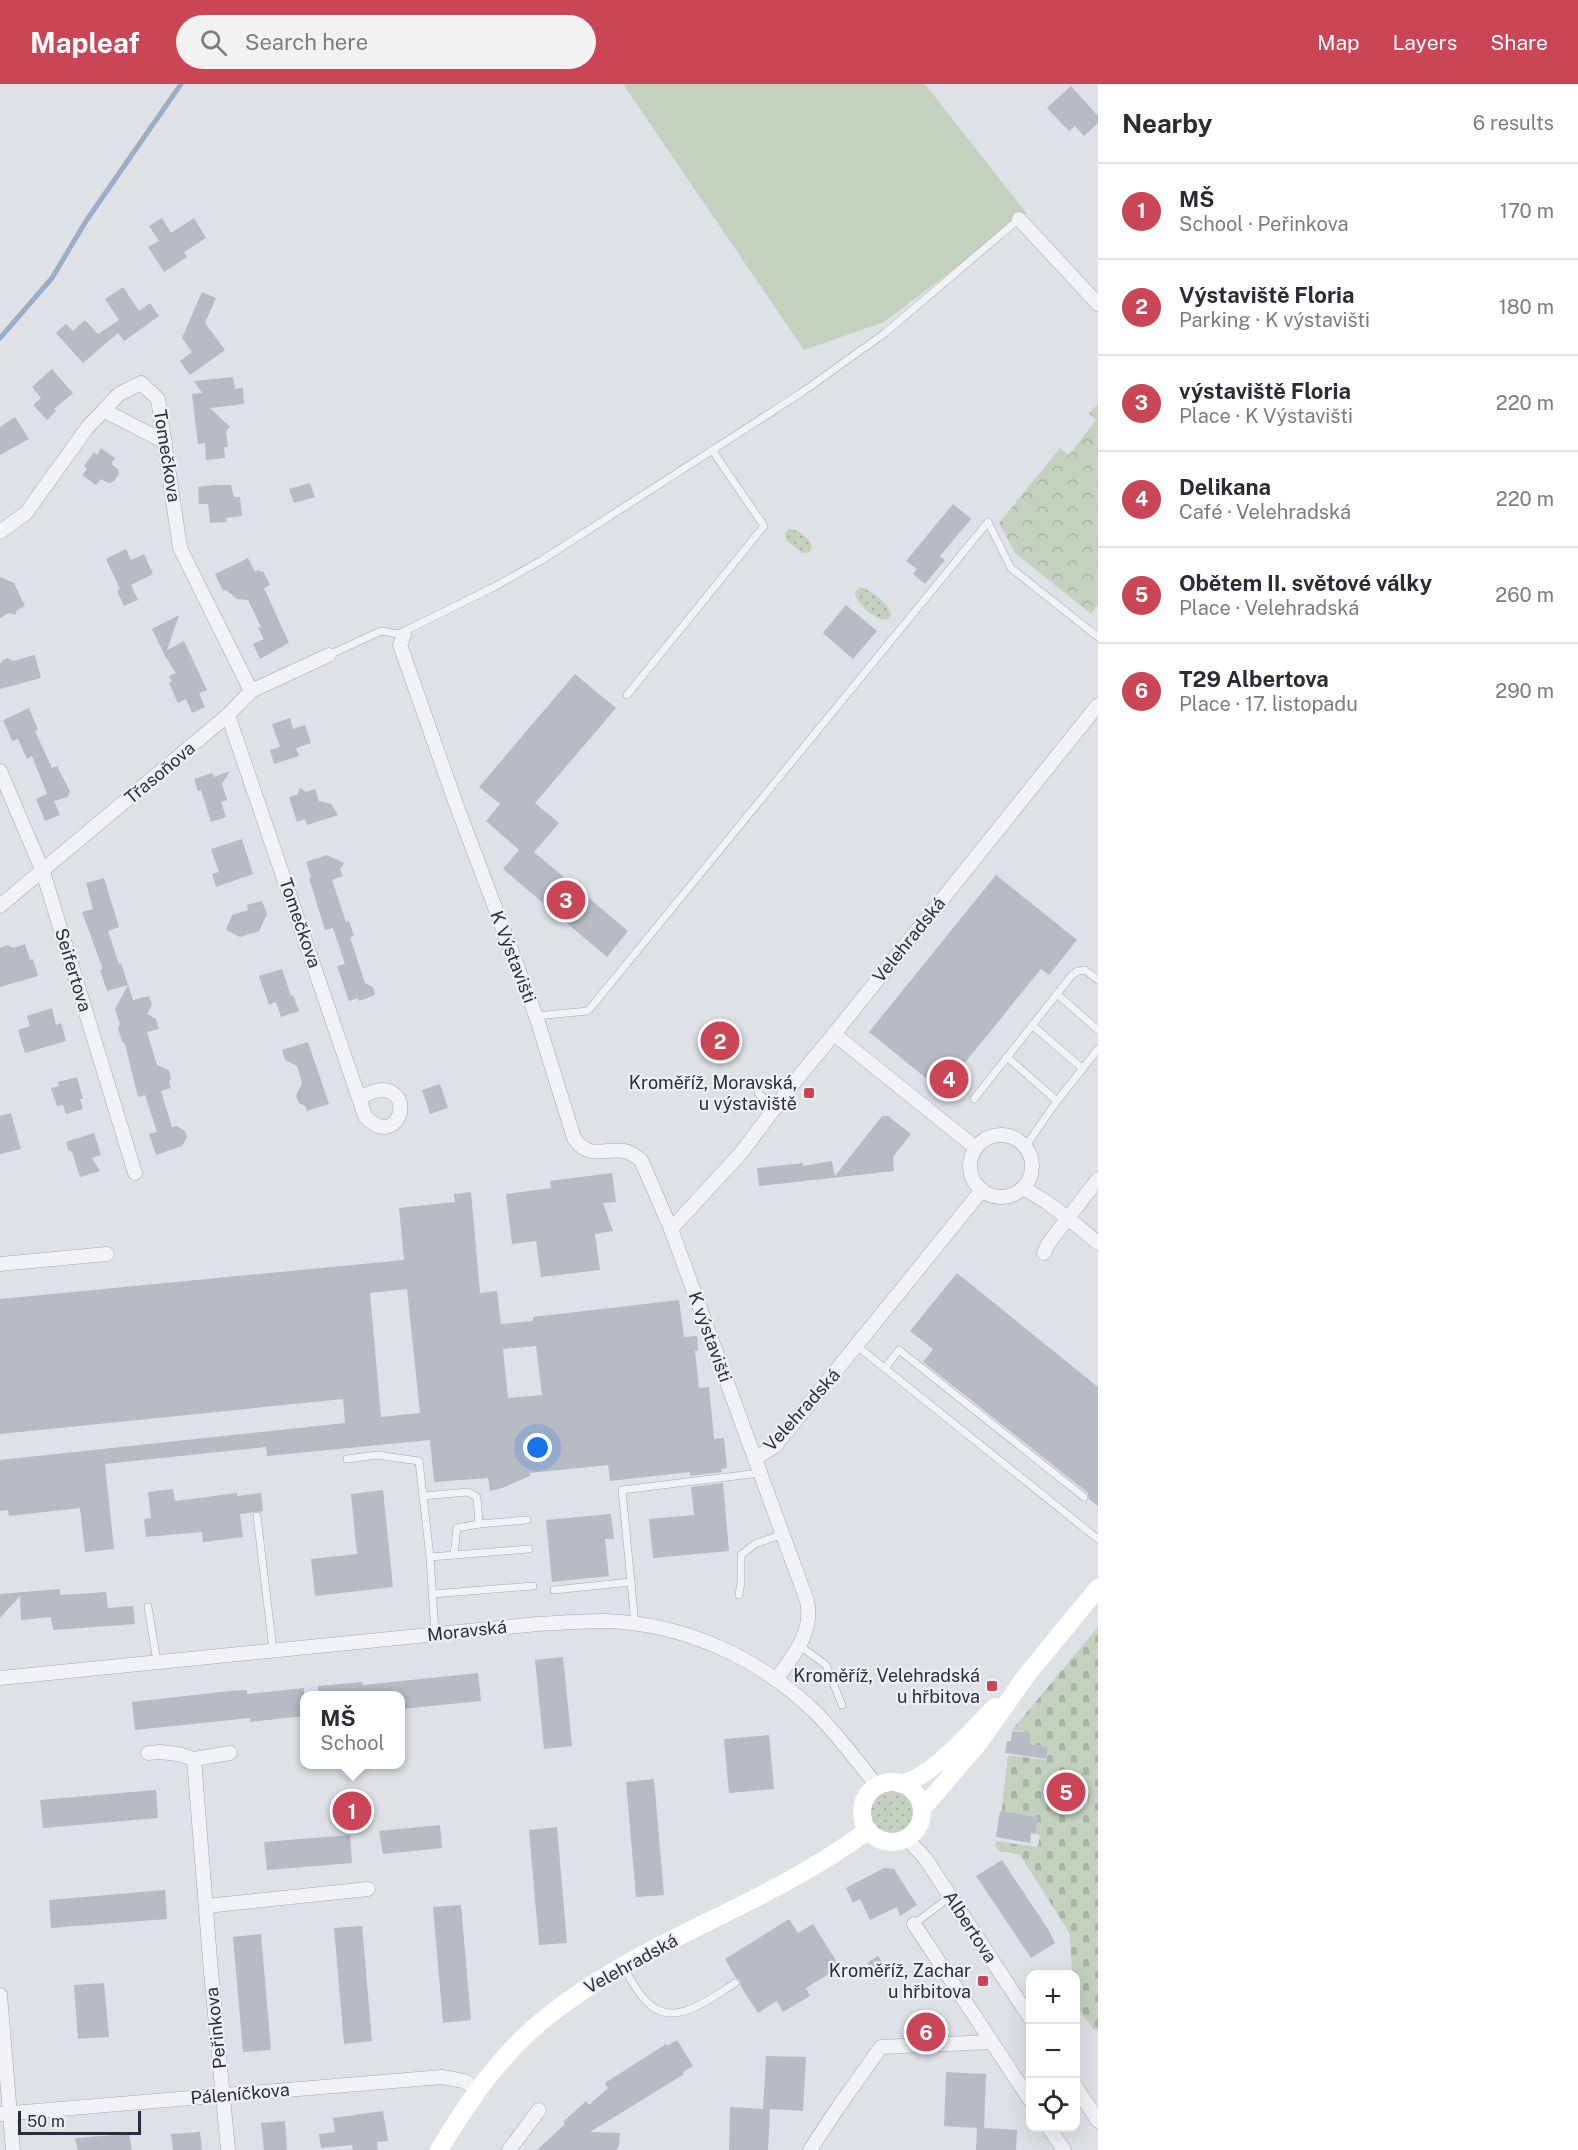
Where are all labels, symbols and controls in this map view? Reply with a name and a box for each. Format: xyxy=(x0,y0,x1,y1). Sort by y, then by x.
search box xyxy=(176,15,596,69)
text: Mapleaf xyxy=(30,26,140,59)
icon: search xyxy=(197,26,230,59)
text: Search here xyxy=(245,29,368,55)
text: Map xyxy=(1317,30,1360,55)
text: Layers xyxy=(1393,30,1457,55)
text: Share xyxy=(1490,30,1548,55)
text: Nearby xyxy=(1122,108,1212,139)
text: 6 results xyxy=(1473,111,1554,135)
text: MŠ xyxy=(1179,186,1214,212)
text: 1 xyxy=(1137,199,1146,223)
text: 170 m xyxy=(1500,199,1554,223)
text: School · Peřinkova xyxy=(1179,212,1349,236)
text: Výstaviště Floria xyxy=(1179,282,1354,308)
text: 2 xyxy=(1135,295,1148,319)
text: 180 m xyxy=(1499,295,1554,319)
text: Parking · K výstavišti xyxy=(1179,308,1370,332)
text: výstaviště Floria xyxy=(1179,378,1351,404)
text: 3 xyxy=(1135,391,1148,415)
text: 220 m xyxy=(1496,391,1554,415)
text: Place · K Výstavišti xyxy=(1179,404,1353,428)
street label: Tomečkova xyxy=(150,408,185,504)
text: Delikana xyxy=(1179,474,1271,500)
text: 4 xyxy=(1135,487,1148,511)
text: 220 m xyxy=(1496,487,1554,511)
text: Café · Velehradská xyxy=(1179,500,1351,524)
text: Obětem II. světové války xyxy=(1179,570,1432,596)
text: 5 xyxy=(1135,583,1148,607)
text: 260 m xyxy=(1495,583,1554,607)
text: Place · Velehradská xyxy=(1179,596,1359,620)
text: T29 Albertova xyxy=(1179,666,1329,692)
text: 6 xyxy=(1135,679,1148,703)
text: 290 m xyxy=(1495,679,1554,703)
text: Place · 17. listopadu xyxy=(1179,692,1358,716)
street label: Třasoňova xyxy=(120,737,199,808)
street label: Tomečkova xyxy=(275,875,326,971)
pin: 3 xyxy=(546,878,586,922)
street label: Velehradská xyxy=(868,893,949,986)
street label: K Výstavišti xyxy=(486,908,541,1006)
street label: Seifertova xyxy=(51,926,96,1014)
pin: 2 xyxy=(700,1018,740,1064)
pin: 4 xyxy=(930,1056,968,1102)
place label: Kroměříž, Moravská, u výstaviště xyxy=(629,1072,797,1114)
marker: Kroměříž, Moravská, u výstaviště xyxy=(802,1086,816,1100)
street label: K výstavišti xyxy=(684,1289,737,1385)
street label: Velehradská xyxy=(759,1364,844,1455)
your location xyxy=(523,1433,552,1462)
street label: Moravská xyxy=(426,1616,508,1645)
place label: Kroměříž, Velehradská u hřbitova xyxy=(793,1665,980,1707)
marker: Kroměříž, Velehradská u hřbitova xyxy=(985,1679,999,1693)
popup xyxy=(300,1691,405,1769)
text: MŠ xyxy=(320,1705,356,1731)
text: School xyxy=(320,1731,385,1755)
pin: 5 xyxy=(1046,1770,1086,1814)
pin: 1 xyxy=(332,1788,372,1834)
street label: Albertova xyxy=(939,1887,1001,1967)
street label: Velehradská xyxy=(580,1929,681,1998)
place label: Kroměříž, Zachar u hřbitova xyxy=(829,1960,971,2002)
map controls xyxy=(1026,1970,1080,2132)
button: + xyxy=(1026,1970,1080,2024)
marker: Kroměříž, Zachar u hřbitova xyxy=(976,1974,990,1988)
street label: Peřinkova xyxy=(201,1986,230,2070)
pin: 6 xyxy=(906,2010,946,2054)
button: − xyxy=(1026,2024,1080,2078)
button: locate xyxy=(1026,2078,1080,2132)
street label: Páleníčkova xyxy=(189,2079,290,2108)
scale bar xyxy=(18,2108,141,2136)
text: 50 m xyxy=(27,2112,65,2131)

